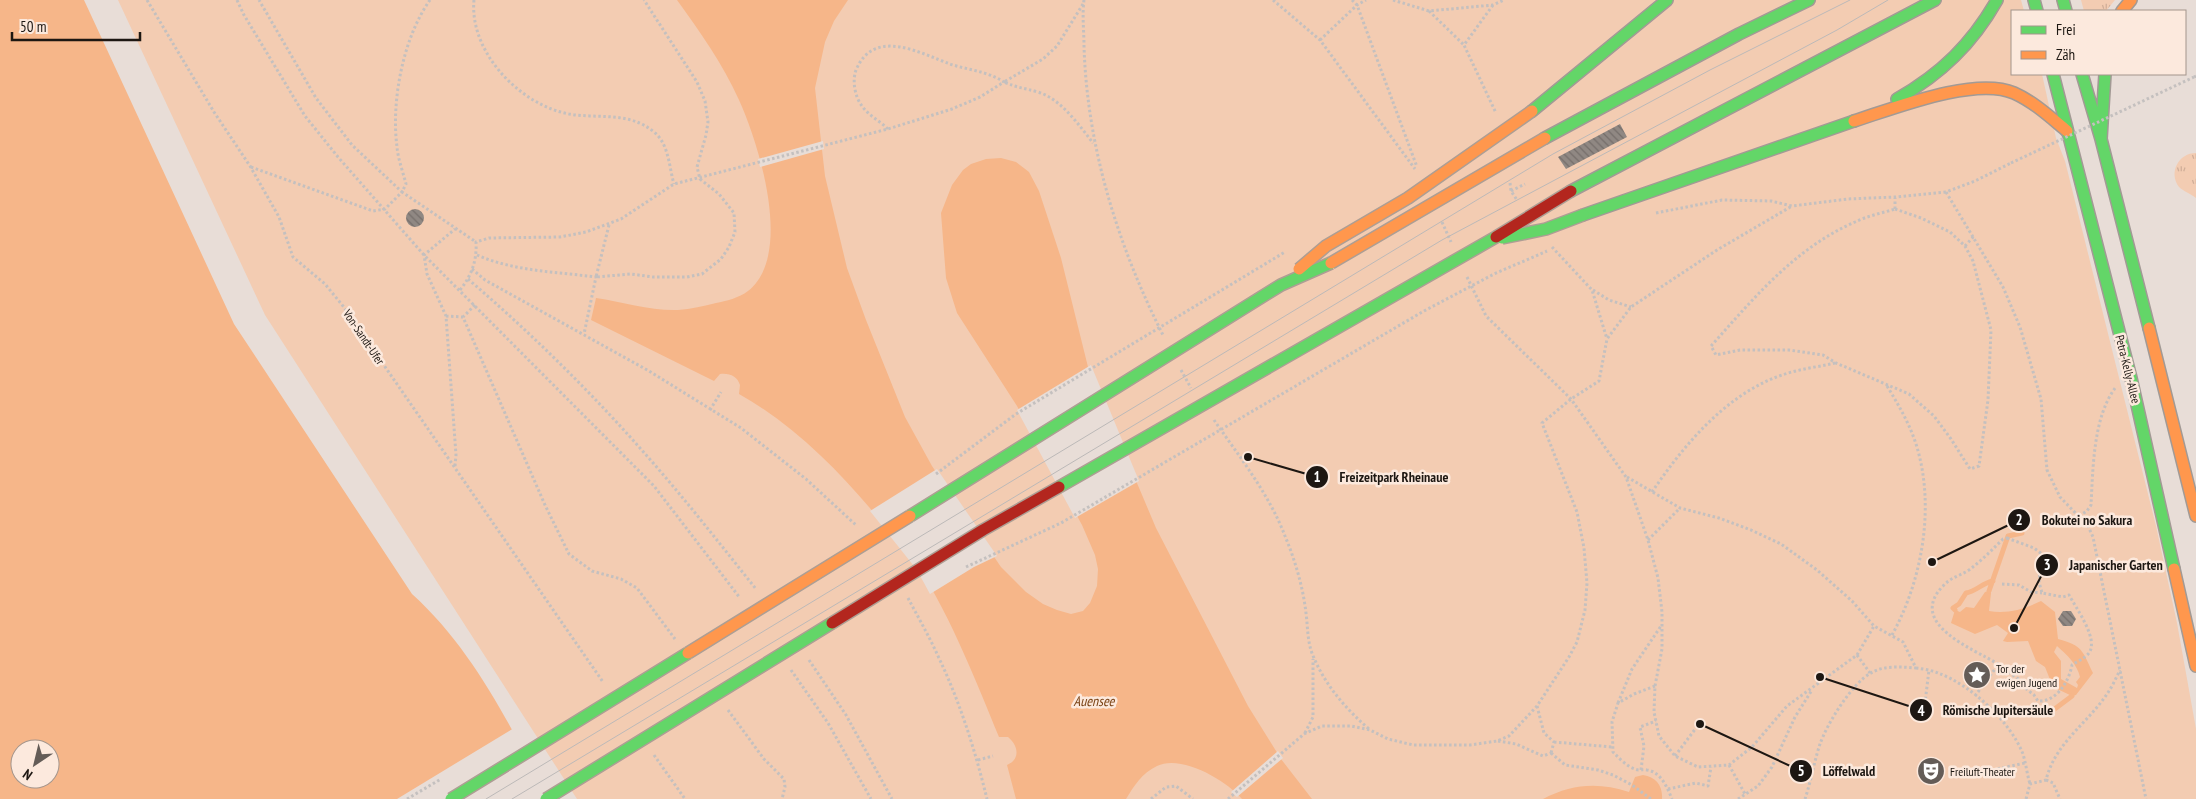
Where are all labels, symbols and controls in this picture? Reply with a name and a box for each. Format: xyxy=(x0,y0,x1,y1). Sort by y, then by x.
scale bar xyxy=(12,10,140,42)
legend xyxy=(2011,10,2186,75)
text: 50 m xyxy=(20,17,46,36)
text: Frei xyxy=(2056,20,2076,39)
text: Zäh xyxy=(2056,45,2075,64)
street label: Von-Sandt-Ufer xyxy=(340,306,388,368)
street label: Petra-Kelly-Allee xyxy=(2112,333,2144,405)
callout: Freizeitpark Rheinaue xyxy=(1305,463,1459,492)
text: 1 xyxy=(1313,467,1321,486)
text: Freizeitpark Rheinaue xyxy=(1340,468,1448,486)
callout: Bokutei no Sakura xyxy=(2007,506,2142,535)
text: 2 xyxy=(2015,510,2023,529)
text: Bokutei no Sakura xyxy=(2042,511,2132,529)
callout: Japanischer Garten xyxy=(2034,551,2173,580)
text: 3 xyxy=(2043,555,2051,574)
text: Japanischer Garten xyxy=(2068,556,2163,574)
place icon: Tor der ewigen Jugend xyxy=(1962,660,1992,690)
place label: Tor der ewigen Jugend xyxy=(1996,661,2057,690)
water label: Auensee xyxy=(1074,692,1116,710)
callout: Römische Jupitersäule xyxy=(1908,696,2063,725)
text: 4 xyxy=(1917,701,1925,720)
text: Römische Jupitersäule xyxy=(1943,701,2053,719)
north arrow xyxy=(10,739,60,789)
callout: Löffelwald xyxy=(1788,756,1885,785)
theatre icon: Freiluft-Theater xyxy=(1916,756,1946,786)
text: 5 xyxy=(1797,761,1805,780)
text: Löffelwald xyxy=(1823,762,1875,780)
place label: Freiluft-Theater xyxy=(1950,764,2016,779)
text: N xyxy=(19,765,36,784)

